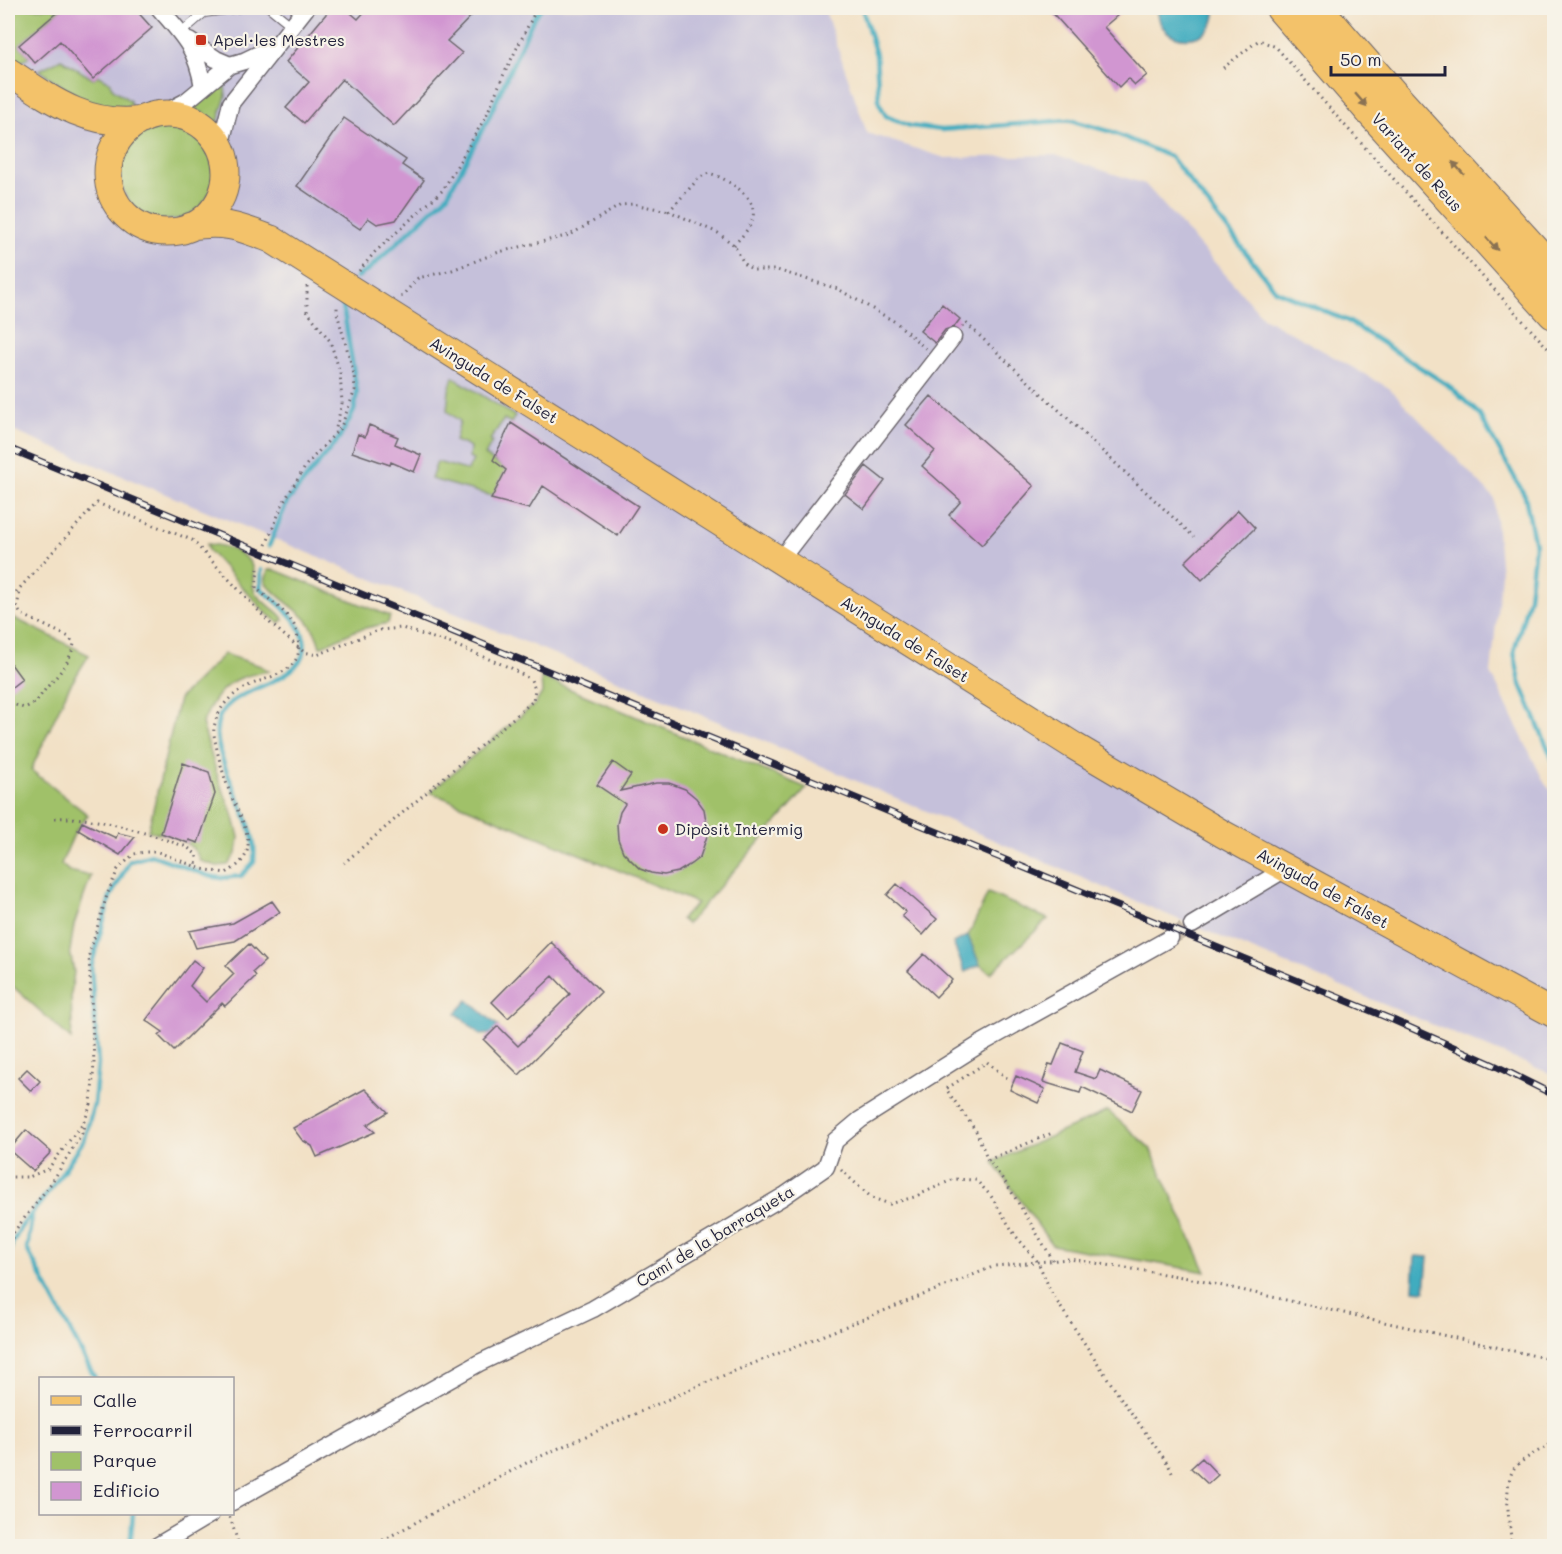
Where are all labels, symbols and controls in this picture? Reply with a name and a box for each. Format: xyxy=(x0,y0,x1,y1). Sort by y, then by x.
place label: Apel·les Mestres xyxy=(213,29,345,50)
marker: Apel·les Mestres xyxy=(194,33,208,47)
scale bar xyxy=(1331,39,1445,77)
text: 50 m xyxy=(1340,47,1382,71)
one-way arrow xyxy=(1354,92,1367,107)
street label: Variant de Reus xyxy=(1367,108,1467,216)
one-way arrow xyxy=(1451,161,1465,176)
one-way arrow xyxy=(1485,237,1499,252)
street label: Avinguda de Falset xyxy=(426,332,562,428)
street label: Avinguda de Falset xyxy=(837,591,973,687)
place label: Dipòsit Intermig xyxy=(675,818,803,839)
marker: Dipòsit Intermig xyxy=(656,822,670,836)
street label: Avinguda de Falset xyxy=(1254,843,1393,933)
street label: Camí de la barraqueta xyxy=(632,1180,798,1291)
legend xyxy=(39,1377,234,1515)
text: Calle xyxy=(93,1388,137,1412)
text: Ferrocarril xyxy=(93,1418,193,1442)
text: Parque xyxy=(93,1448,157,1472)
text: Edificio xyxy=(93,1478,160,1502)

